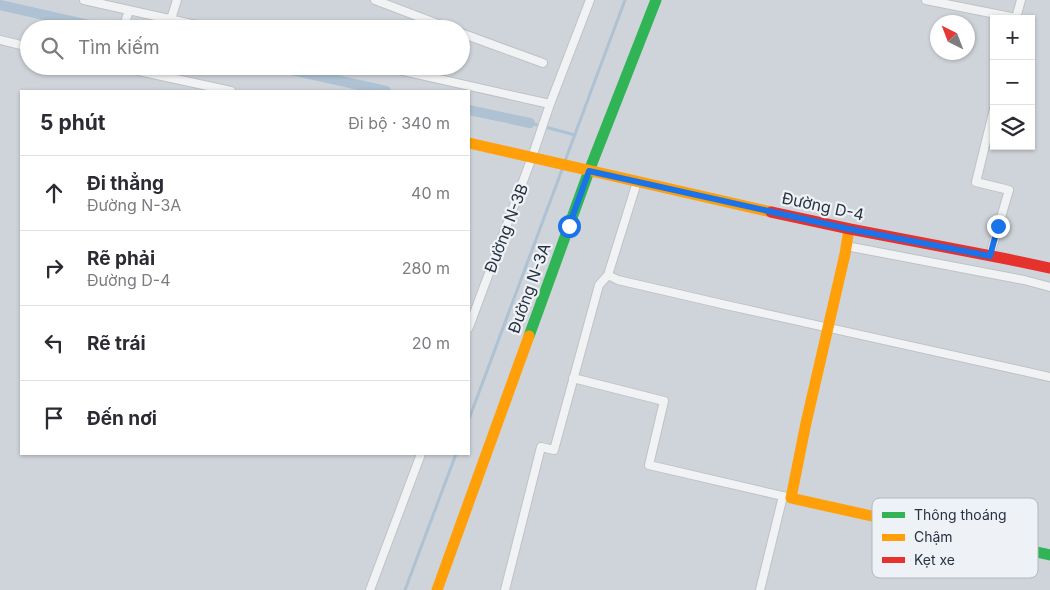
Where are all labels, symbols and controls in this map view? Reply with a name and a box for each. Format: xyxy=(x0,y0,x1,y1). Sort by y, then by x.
north arrow xyxy=(930,15,975,60)
map controls xyxy=(990,15,1035,150)
button: + xyxy=(990,15,1035,60)
search box xyxy=(20,20,470,75)
icon: search xyxy=(38,34,66,62)
text: Tìm kiếm xyxy=(78,36,160,59)
button: − xyxy=(990,60,1035,105)
button: layers xyxy=(990,105,1035,150)
text: 5 phút xyxy=(40,110,105,135)
text: Đi bộ · 340 m xyxy=(348,113,450,133)
text: Đi thẳng xyxy=(87,172,164,195)
icon: ahead xyxy=(40,179,68,207)
street label: Đường N-3B xyxy=(480,181,532,275)
text: 40 m xyxy=(411,183,450,203)
street label: Đường D-4 xyxy=(780,188,866,224)
text: Đường N-3A xyxy=(87,195,181,215)
route start xyxy=(558,215,581,238)
route end xyxy=(987,215,1010,238)
street label: Đường N-3A xyxy=(503,240,555,336)
text: Rẽ phải xyxy=(87,247,155,270)
icon: right xyxy=(40,254,68,282)
text: 280 m xyxy=(402,258,450,278)
text: Đường D-4 xyxy=(87,270,170,290)
icon: left xyxy=(40,329,68,357)
text: Rẽ trái xyxy=(87,332,146,355)
text: 20 m xyxy=(412,333,450,353)
icon: arrive xyxy=(40,404,68,432)
text: Đến nơi xyxy=(87,407,157,430)
legend xyxy=(872,498,1038,578)
text: Thông thoáng xyxy=(914,506,1007,523)
text: Chậm xyxy=(914,528,953,545)
text: Kẹt xe xyxy=(914,551,955,568)

